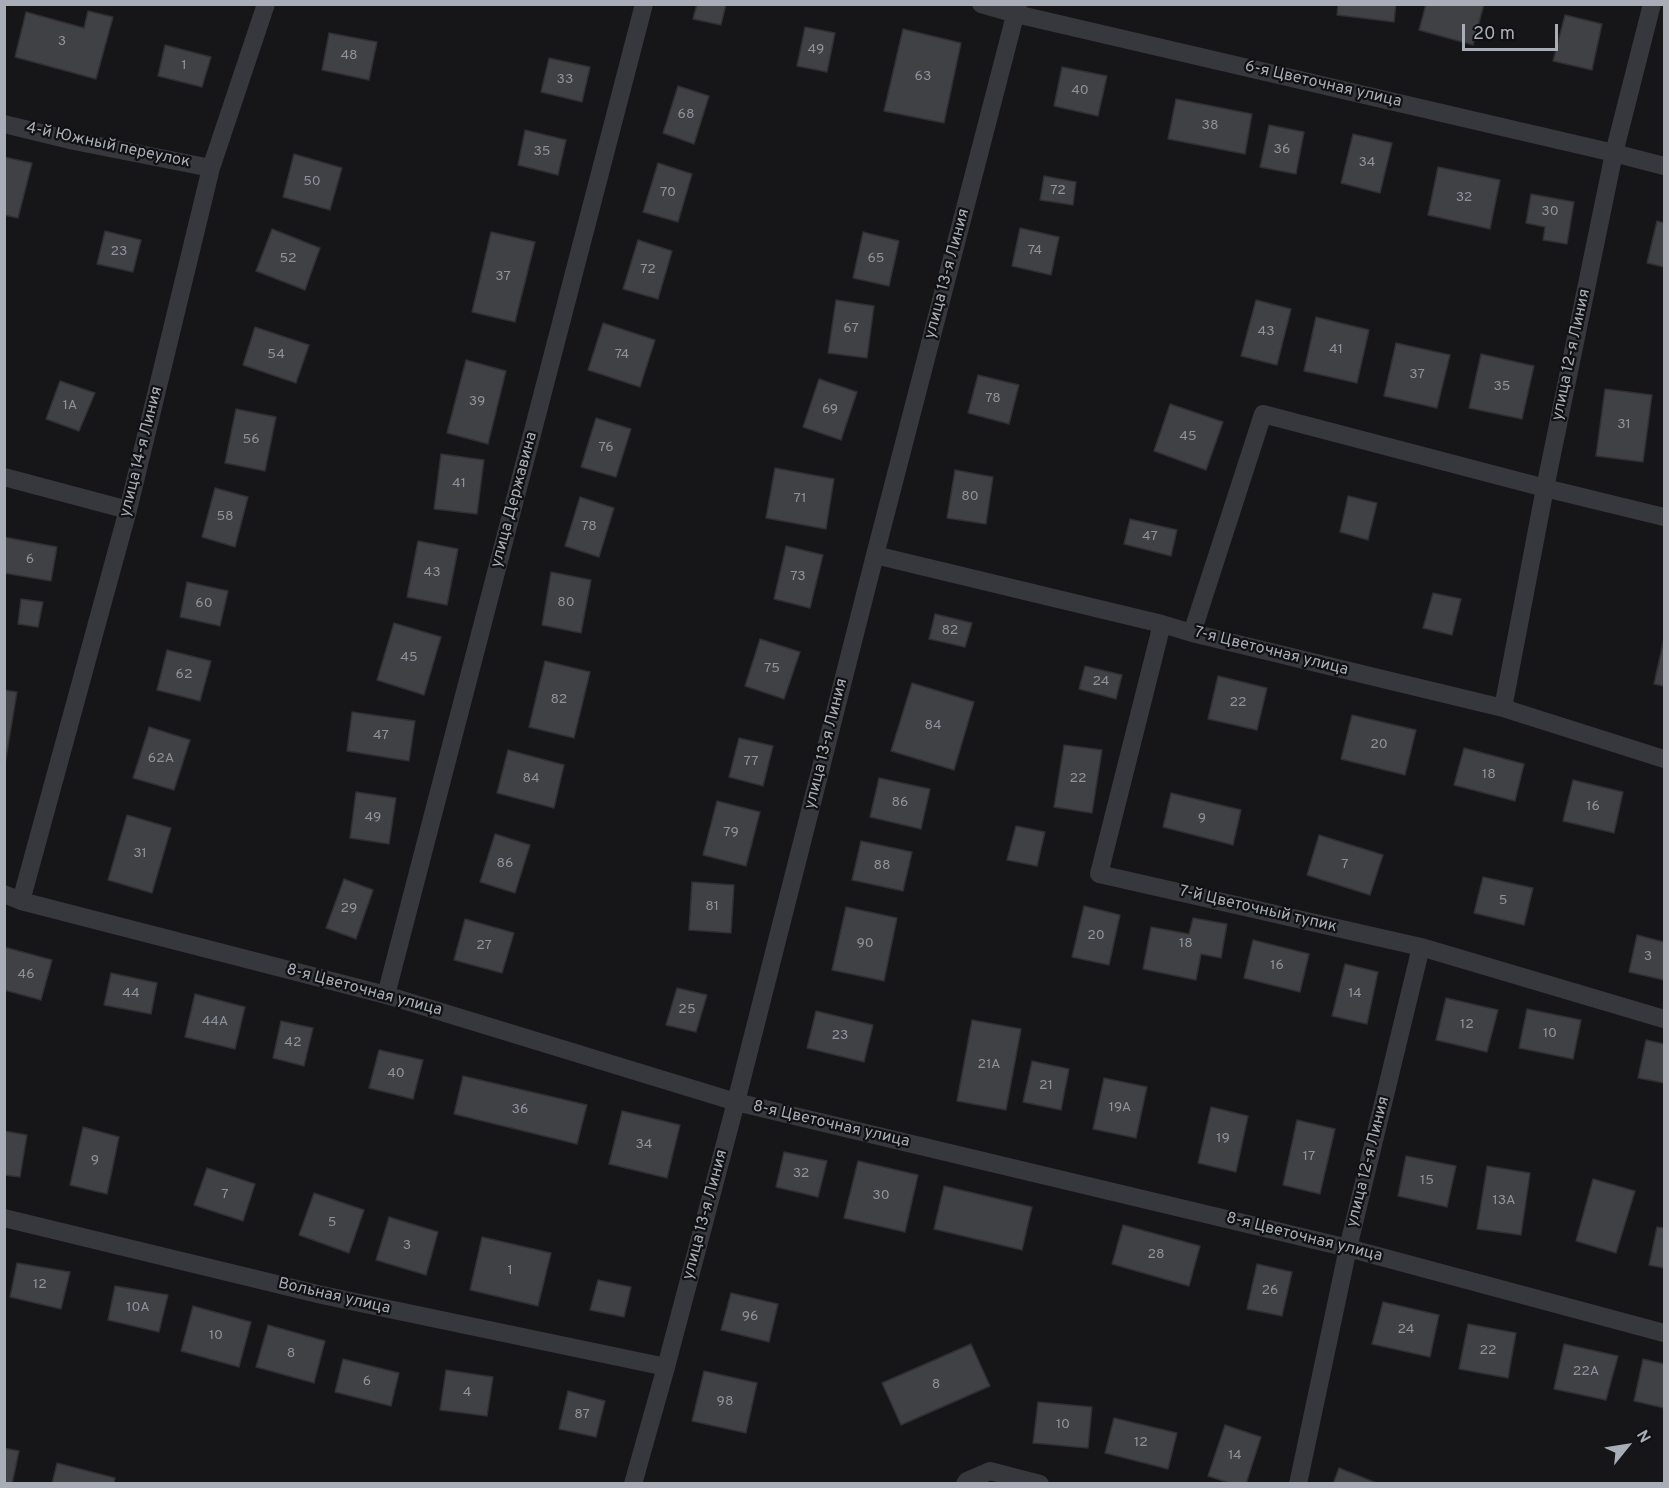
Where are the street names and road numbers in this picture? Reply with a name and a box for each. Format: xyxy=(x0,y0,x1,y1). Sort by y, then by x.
street label: 6-я Цветочная улица xyxy=(1243,58,1403,112)
street label: 4-й Южный переулок xyxy=(24,119,192,173)
street label: улица 13-я Линия xyxy=(921,207,975,341)
street label: улица 12-я Линия xyxy=(1549,287,1595,423)
street label: улица 14-я Линия xyxy=(116,385,168,519)
street label: улица Державина xyxy=(488,430,542,570)
street label: 7-я Цветочная улица xyxy=(1192,624,1350,680)
street label: улица 13-я Линия xyxy=(801,677,853,811)
street label: 7-й Цветочный тупик xyxy=(1177,882,1339,938)
street label: 8-я Цветочная улица xyxy=(284,961,444,1021)
street label: улица 12-я Линия xyxy=(1343,1095,1395,1229)
street label: 8-я Цветочная улица xyxy=(751,1098,911,1152)
street label: улица 13-я Линия xyxy=(679,1148,733,1282)
street label: 8-я Цветочная улица xyxy=(1224,1209,1384,1267)
street label: Вольная улица xyxy=(276,1275,392,1319)

